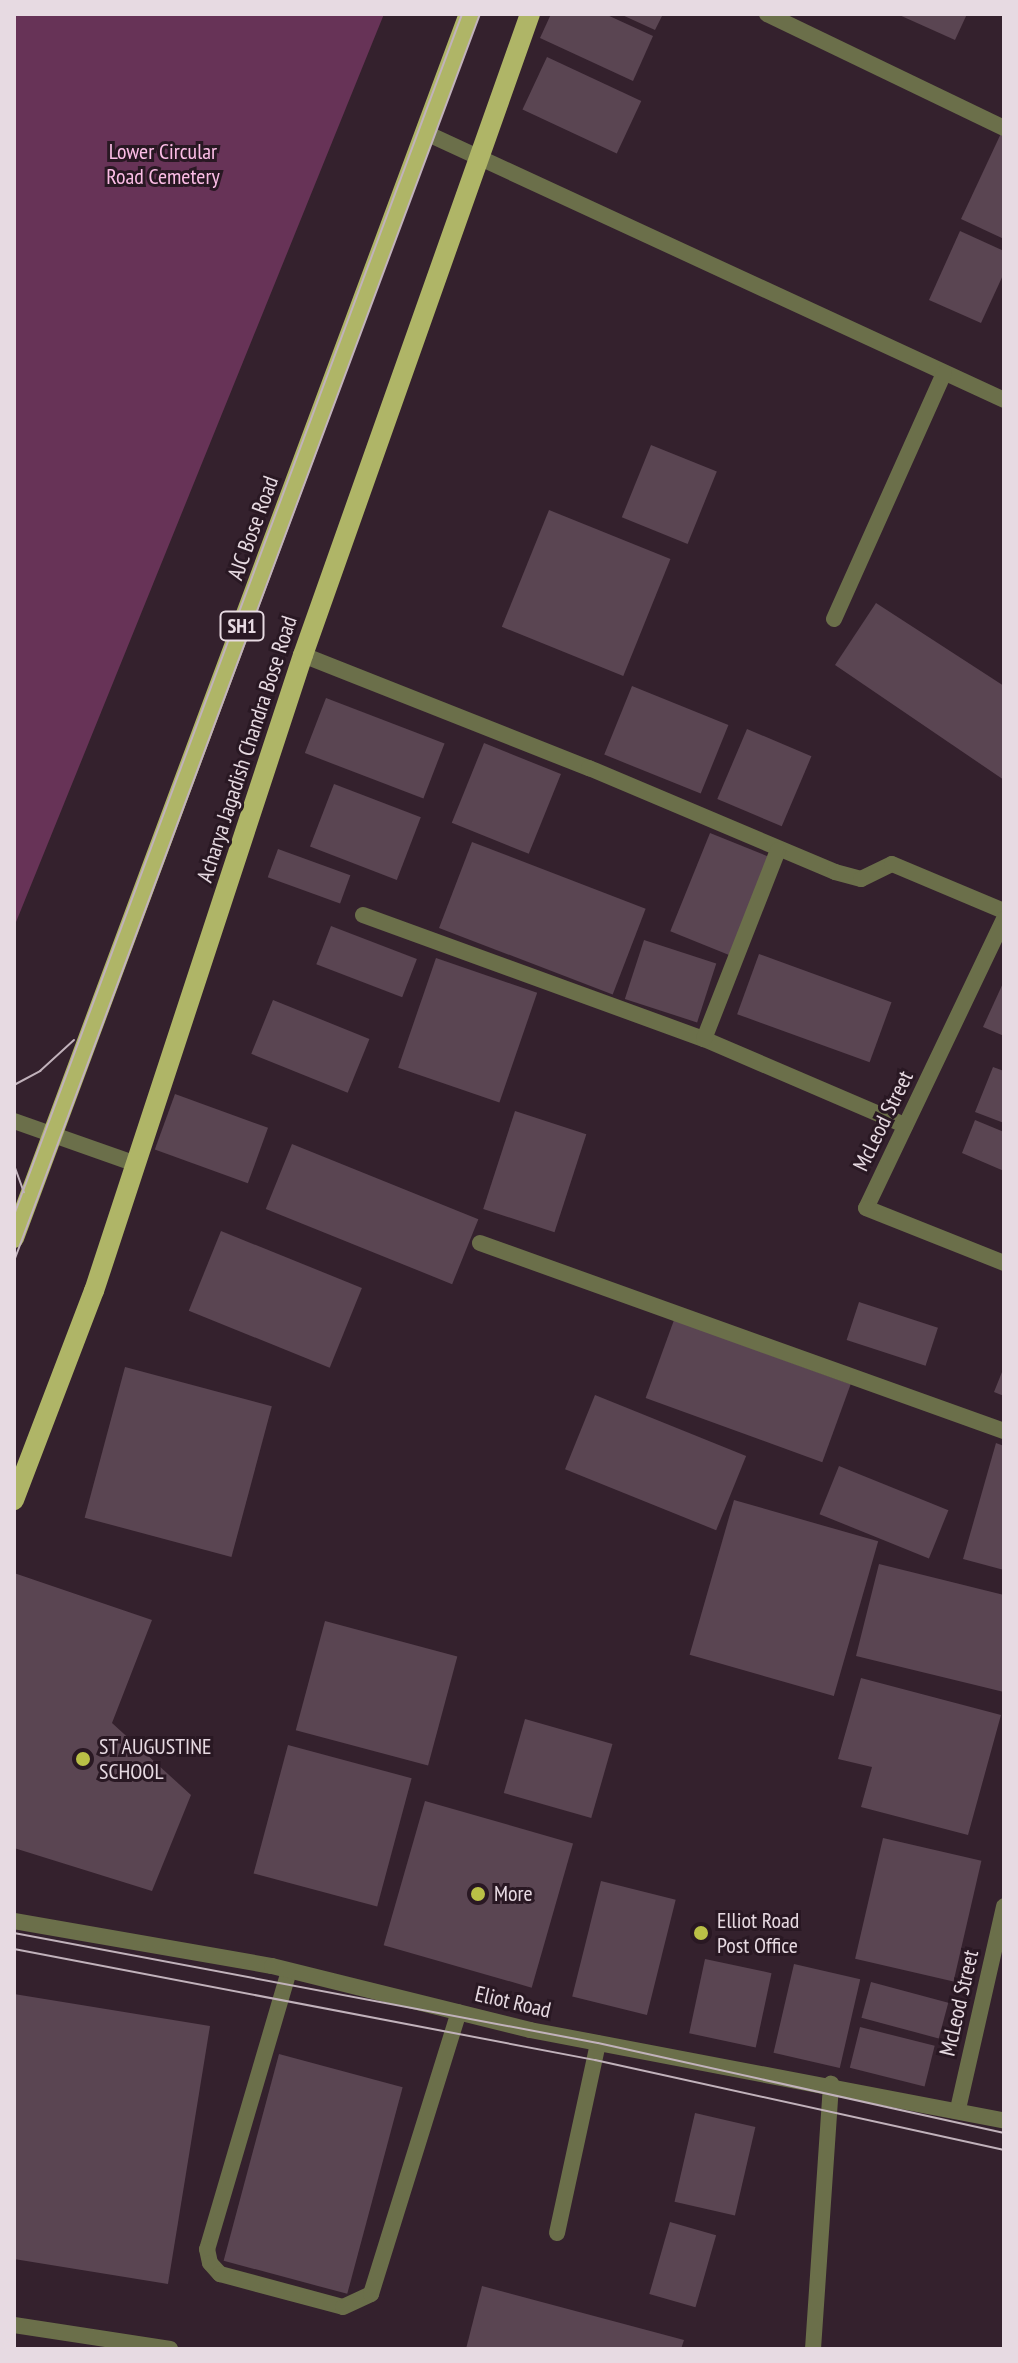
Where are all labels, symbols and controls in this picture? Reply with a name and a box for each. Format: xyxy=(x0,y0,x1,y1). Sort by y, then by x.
park label: Lower Circular Road Cemetery xyxy=(106,138,220,190)
street label: AJC Bose Road xyxy=(222,472,284,584)
road number: SH1 xyxy=(218,610,266,642)
street label: Acharya Jagadish Chandra Bose Road xyxy=(191,612,303,886)
street label: McLeod Street xyxy=(847,1067,919,1175)
place label: ST AUGUSTINE SCHOOL xyxy=(99,1733,213,1784)
marker: ST AUGUSTINE SCHOOL xyxy=(74,1750,92,1768)
place label: More xyxy=(494,1881,533,1907)
marker: More xyxy=(469,1885,487,1903)
place label: Elliot Road Post Office xyxy=(717,1907,799,1958)
marker: Elliot Road Post Office xyxy=(692,1924,710,1942)
street label: McLeod Street xyxy=(934,1947,984,2059)
street label: Eliot Road xyxy=(472,1980,554,2024)

